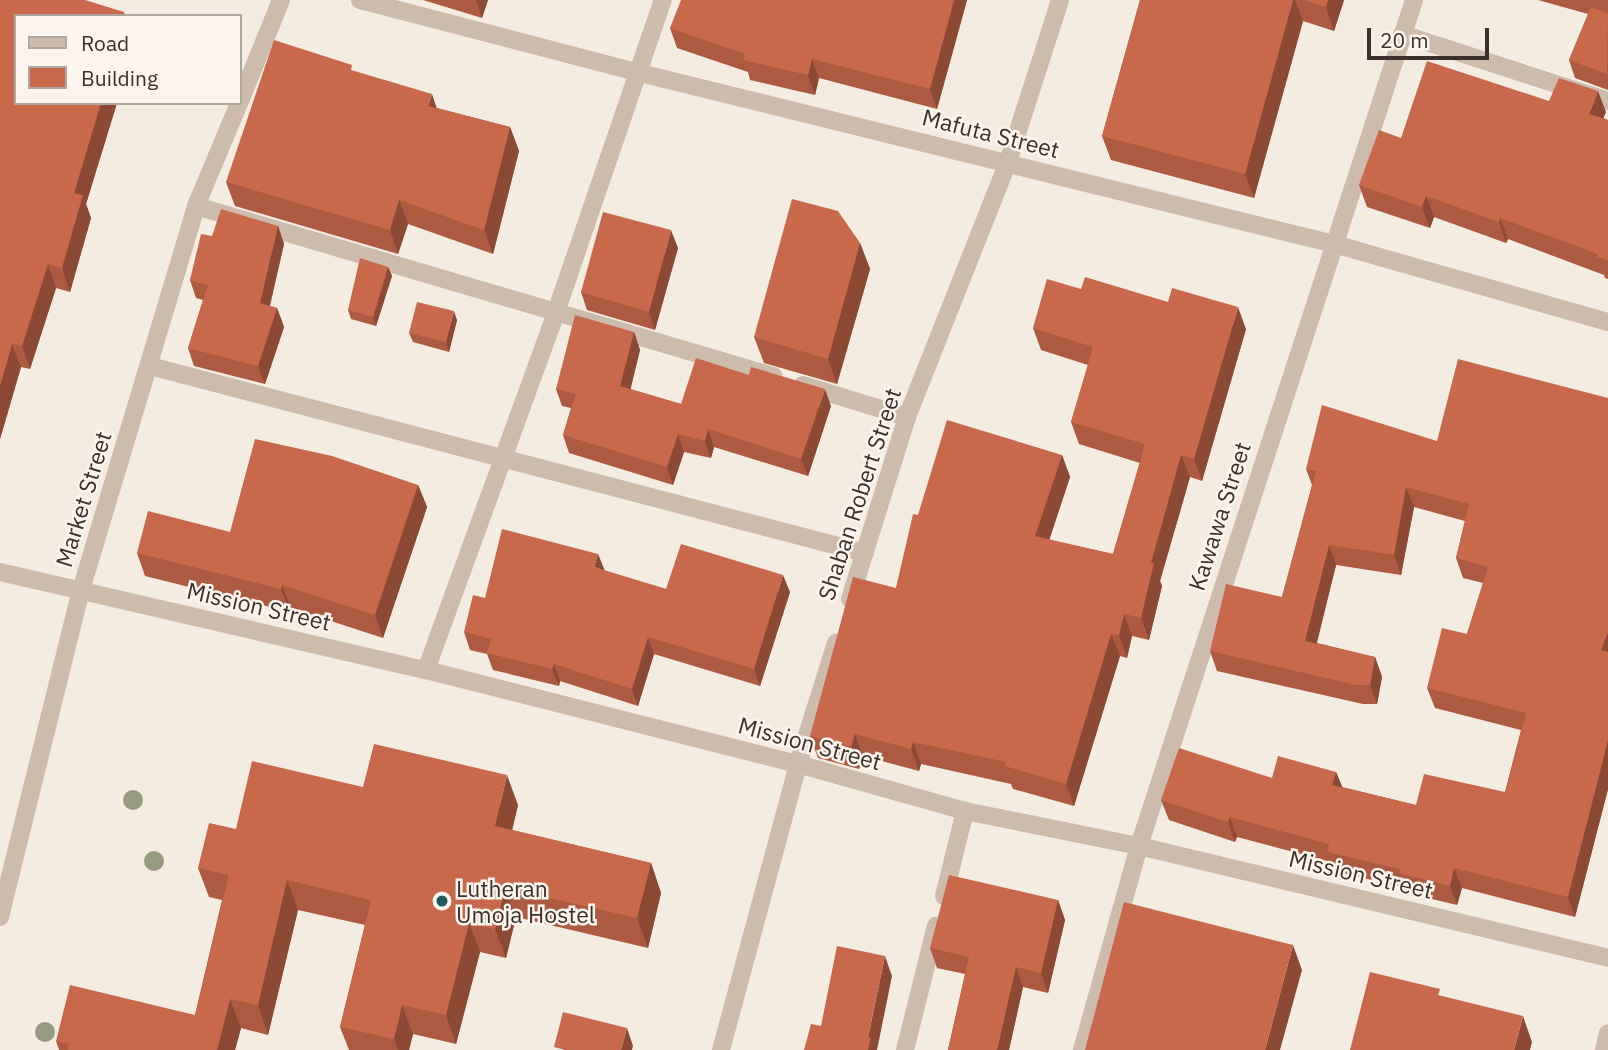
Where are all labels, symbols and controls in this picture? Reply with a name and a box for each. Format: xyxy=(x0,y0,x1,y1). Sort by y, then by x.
legend xyxy=(14,14,242,105)
scale bar xyxy=(1370,14,1492,58)
text: 20 m xyxy=(1380,26,1429,54)
text: Road xyxy=(81,29,129,57)
text: Building xyxy=(81,64,158,92)
street label: Mafuta Street xyxy=(920,103,1062,163)
street label: Shaban Robert Street xyxy=(812,385,906,603)
street label: Market Street xyxy=(49,428,117,570)
street label: Kawawa Street xyxy=(1182,438,1256,594)
street label: Mission Street xyxy=(184,576,334,636)
street label: Mission Street xyxy=(735,711,885,775)
street label: Mission Street xyxy=(1286,844,1436,904)
place label: Lutheran Umoja Hostel xyxy=(456,874,595,928)
marker: Lutheran Umoja Hostel xyxy=(434,893,450,909)

